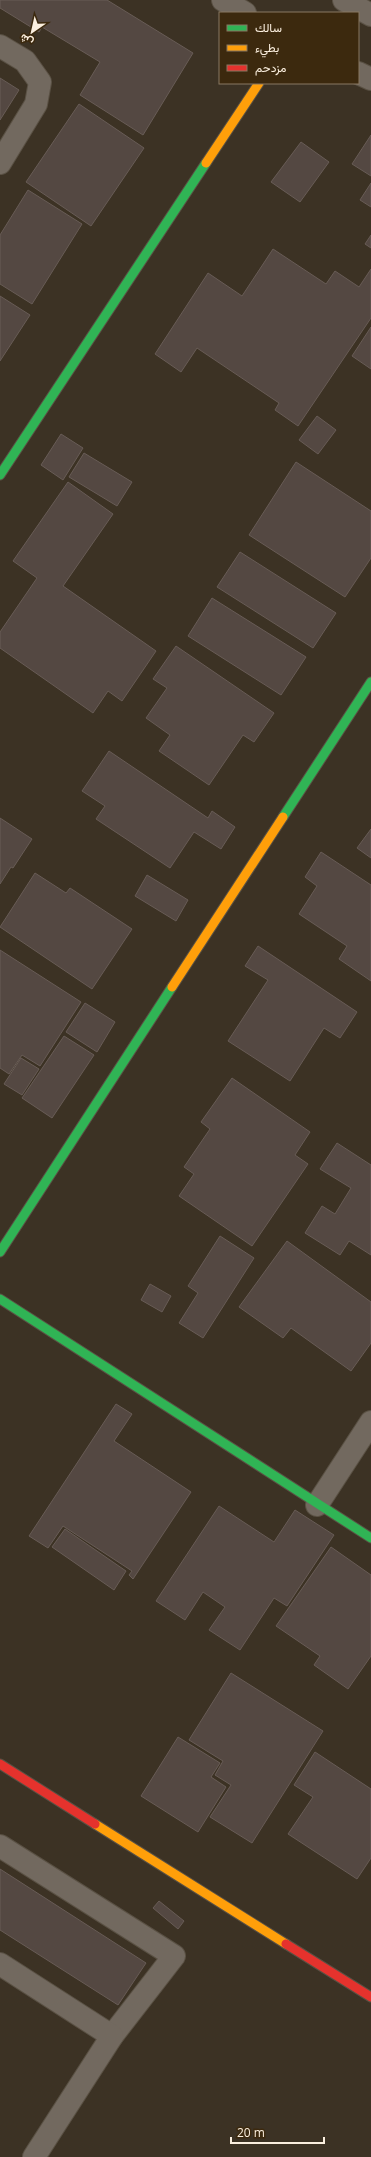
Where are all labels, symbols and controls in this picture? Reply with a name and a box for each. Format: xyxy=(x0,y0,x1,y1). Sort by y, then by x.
north arrow xyxy=(12,12,52,52)
legend xyxy=(219,12,359,84)
text: سالك xyxy=(255,19,282,36)
text: ش xyxy=(16,31,36,51)
text: بطيء xyxy=(255,39,279,58)
text: مزدحم xyxy=(255,59,286,76)
scale bar xyxy=(231,2119,324,2145)
text: 20 m xyxy=(237,2124,265,2141)

